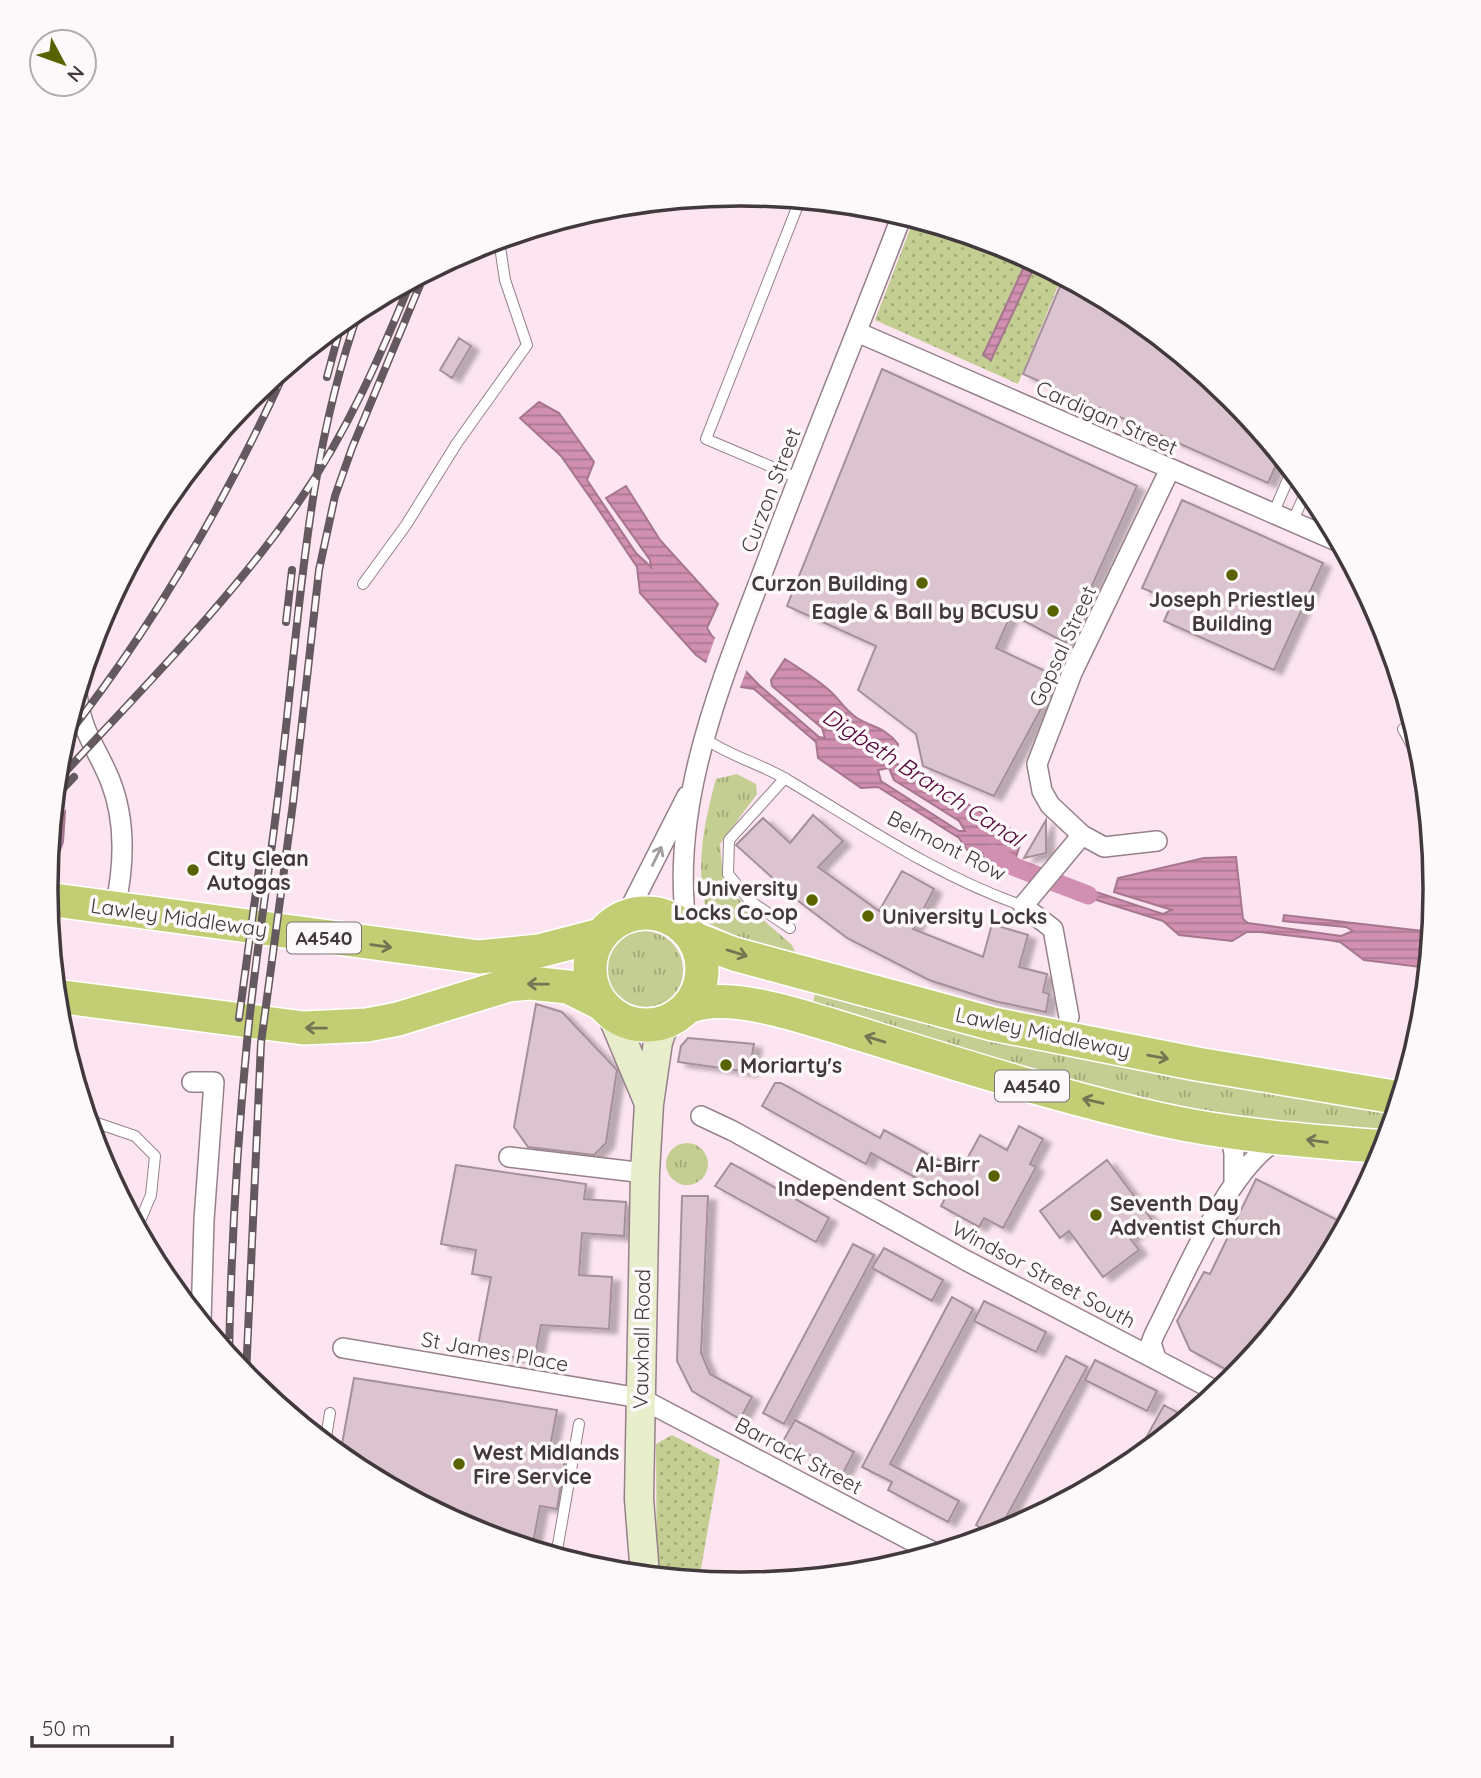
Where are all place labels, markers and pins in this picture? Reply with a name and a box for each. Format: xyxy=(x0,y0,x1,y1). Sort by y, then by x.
marker: Joseph Priestley Building xyxy=(1224,567,1240,583)
place label: Curzon Building xyxy=(751,570,908,596)
marker: Curzon Building xyxy=(914,575,930,591)
place label: Joseph Priestley Building xyxy=(1149,586,1315,636)
place label: Eagle & Ball by BCUSU xyxy=(811,598,1039,624)
marker: Eagle & Ball by BCUSU xyxy=(1045,603,1061,619)
place label: City Clean Autogas xyxy=(207,845,309,895)
marker: City Clean Autogas xyxy=(185,862,201,878)
place label: University Locks Co-op xyxy=(673,875,798,925)
marker: University Locks Co-op xyxy=(804,892,820,908)
place label: University Locks xyxy=(882,903,1047,929)
marker: University Locks xyxy=(860,908,876,924)
place label: Moriarty's xyxy=(740,1052,842,1078)
marker: Moriarty's xyxy=(718,1057,734,1073)
place label: Al-Birr Independent School xyxy=(778,1151,980,1201)
marker: Al-Birr Independent School xyxy=(986,1168,1002,1184)
place label: Seventh Day Adventist Church xyxy=(1110,1190,1281,1240)
marker: Seventh Day Adventist Church xyxy=(1088,1207,1104,1223)
place label: West Midlands Fire Service xyxy=(473,1439,620,1489)
marker: West Midlands Fire Service xyxy=(451,1456,467,1472)

